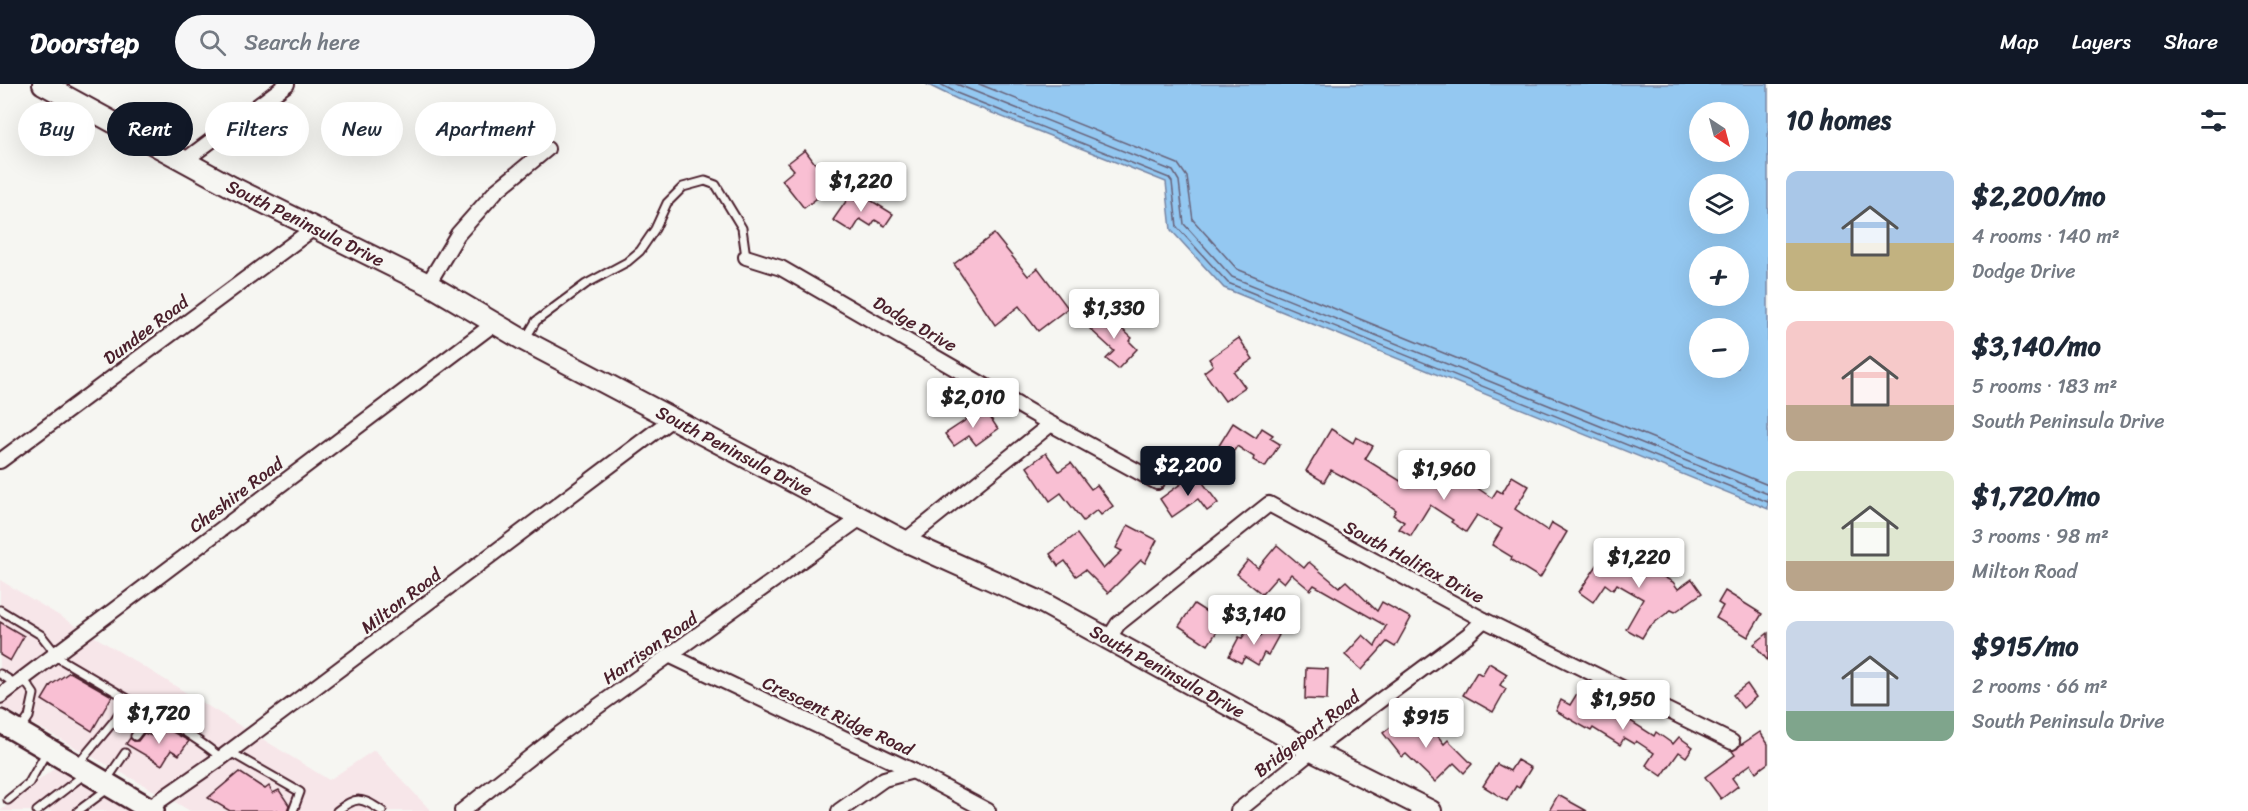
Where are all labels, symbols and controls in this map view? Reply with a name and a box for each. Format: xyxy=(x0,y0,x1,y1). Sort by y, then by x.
search box xyxy=(175,15,595,69)
text: Doorstep xyxy=(30,18,139,67)
text: Search here xyxy=(244,23,360,62)
text: Map xyxy=(2000,23,2039,61)
text: Layers xyxy=(2072,23,2131,61)
text: Share xyxy=(2164,23,2218,61)
icon: search xyxy=(196,26,229,59)
text: 10 homes xyxy=(1786,97,1891,143)
chip: Buy xyxy=(18,102,95,156)
chip: Rent xyxy=(107,102,193,156)
chip: Filters xyxy=(205,102,309,156)
chip: New xyxy=(321,102,403,156)
chip: Apartment xyxy=(415,102,556,156)
north arrow xyxy=(1689,102,1749,162)
map controls xyxy=(1689,102,1749,378)
icon: filters xyxy=(2197,104,2230,137)
pin: $1,220 xyxy=(812,162,910,213)
text: $1,220 xyxy=(829,164,893,199)
street label: South Peninsula Drive xyxy=(220,170,390,276)
text: $2,200/mo xyxy=(1972,173,2105,219)
button: layers xyxy=(1689,174,1749,234)
icon: home xyxy=(1834,195,1906,267)
text: 4 rooms · 140 m² xyxy=(1972,219,2120,254)
button: + xyxy=(1689,246,1749,306)
text: Dodge Drive xyxy=(1972,254,2076,289)
street label: Dundee Road xyxy=(96,286,197,373)
street label: Dodge Drive xyxy=(867,287,963,361)
pin: $1,330 xyxy=(1065,289,1163,340)
text: $1,330 xyxy=(1083,291,1145,326)
button: − xyxy=(1689,318,1749,378)
text: $3,140/mo xyxy=(1972,323,2101,369)
icon: home xyxy=(1834,345,1906,417)
text: 5 rooms · 183 m² xyxy=(1972,369,2117,404)
pin: $2,010 xyxy=(924,378,1022,429)
text: $2,010 xyxy=(941,380,1005,415)
street label: South Peninsula Drive xyxy=(650,397,819,506)
text: South Peninsula Drive xyxy=(1972,404,2165,439)
pin: $2,200 xyxy=(1139,446,1237,497)
street label: Cheshire Road xyxy=(182,448,292,541)
text: $2,200 xyxy=(1154,448,1222,483)
pin: $1,960 xyxy=(1395,450,1493,501)
text: $1,960 xyxy=(1412,452,1476,487)
text: $1,720/mo xyxy=(1972,473,2100,519)
icon: home xyxy=(1834,495,1906,567)
street label: South Halifax Drive xyxy=(1338,511,1490,613)
text: 3 rooms · 98 m² xyxy=(1972,519,2109,554)
pin: $1,220 xyxy=(1590,538,1688,589)
text: $1,220 xyxy=(1607,540,1671,575)
text: Milton Road xyxy=(1972,554,2077,589)
street label: Milton Road xyxy=(354,559,450,642)
pin: $3,140 xyxy=(1205,595,1303,646)
text: $3,140 xyxy=(1222,597,1286,632)
street label: Harrison Road xyxy=(595,602,706,693)
street label: South Peninsula Drive xyxy=(1084,616,1251,727)
text: $915/mo xyxy=(1972,623,2079,669)
icon: home xyxy=(1834,645,1906,717)
street label: Crescent Ridge Road xyxy=(757,667,920,766)
text: 2 rooms · 66 m² xyxy=(1972,669,2108,704)
pin: $1,950 xyxy=(1574,680,1672,731)
street label: Bridgeport Road xyxy=(1247,681,1368,786)
text: $1,950 xyxy=(1591,682,1655,717)
pin: $1,720 xyxy=(110,694,208,745)
text: $1,720 xyxy=(127,696,191,731)
pin: $915 xyxy=(1390,698,1462,749)
text: $915 xyxy=(1403,700,1449,735)
text: South Peninsula Drive xyxy=(1972,704,2165,739)

